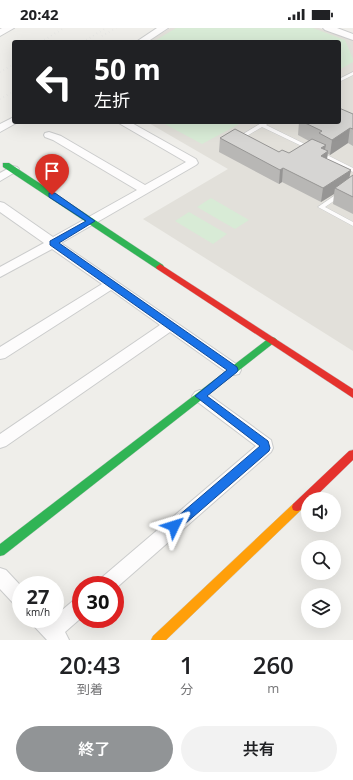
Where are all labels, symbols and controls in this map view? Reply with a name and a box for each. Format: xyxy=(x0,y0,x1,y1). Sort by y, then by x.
text: 20:42 xyxy=(20,4,59,24)
text: 50 m xyxy=(94,50,161,88)
icon: left xyxy=(28,56,80,108)
text: 左折 xyxy=(94,88,130,112)
pin xyxy=(35,154,69,195)
icon: arrive xyxy=(41,160,63,182)
map controls xyxy=(301,492,341,628)
button: sound xyxy=(301,492,341,532)
position arrow xyxy=(153,505,195,547)
button: search xyxy=(301,540,341,580)
speed limit sign: 30 xyxy=(72,576,124,628)
text: 27 xyxy=(27,583,49,610)
button: layers xyxy=(301,588,341,628)
text: km/h xyxy=(26,605,50,619)
text: 20:43 xyxy=(59,648,121,681)
text: 1 xyxy=(180,648,194,681)
text: 260 xyxy=(253,648,294,681)
text: m xyxy=(267,679,279,697)
text: 到着 xyxy=(77,680,103,698)
text: 分 xyxy=(180,680,193,698)
button: 終了 xyxy=(16,726,173,772)
button: 共有 xyxy=(181,726,337,772)

